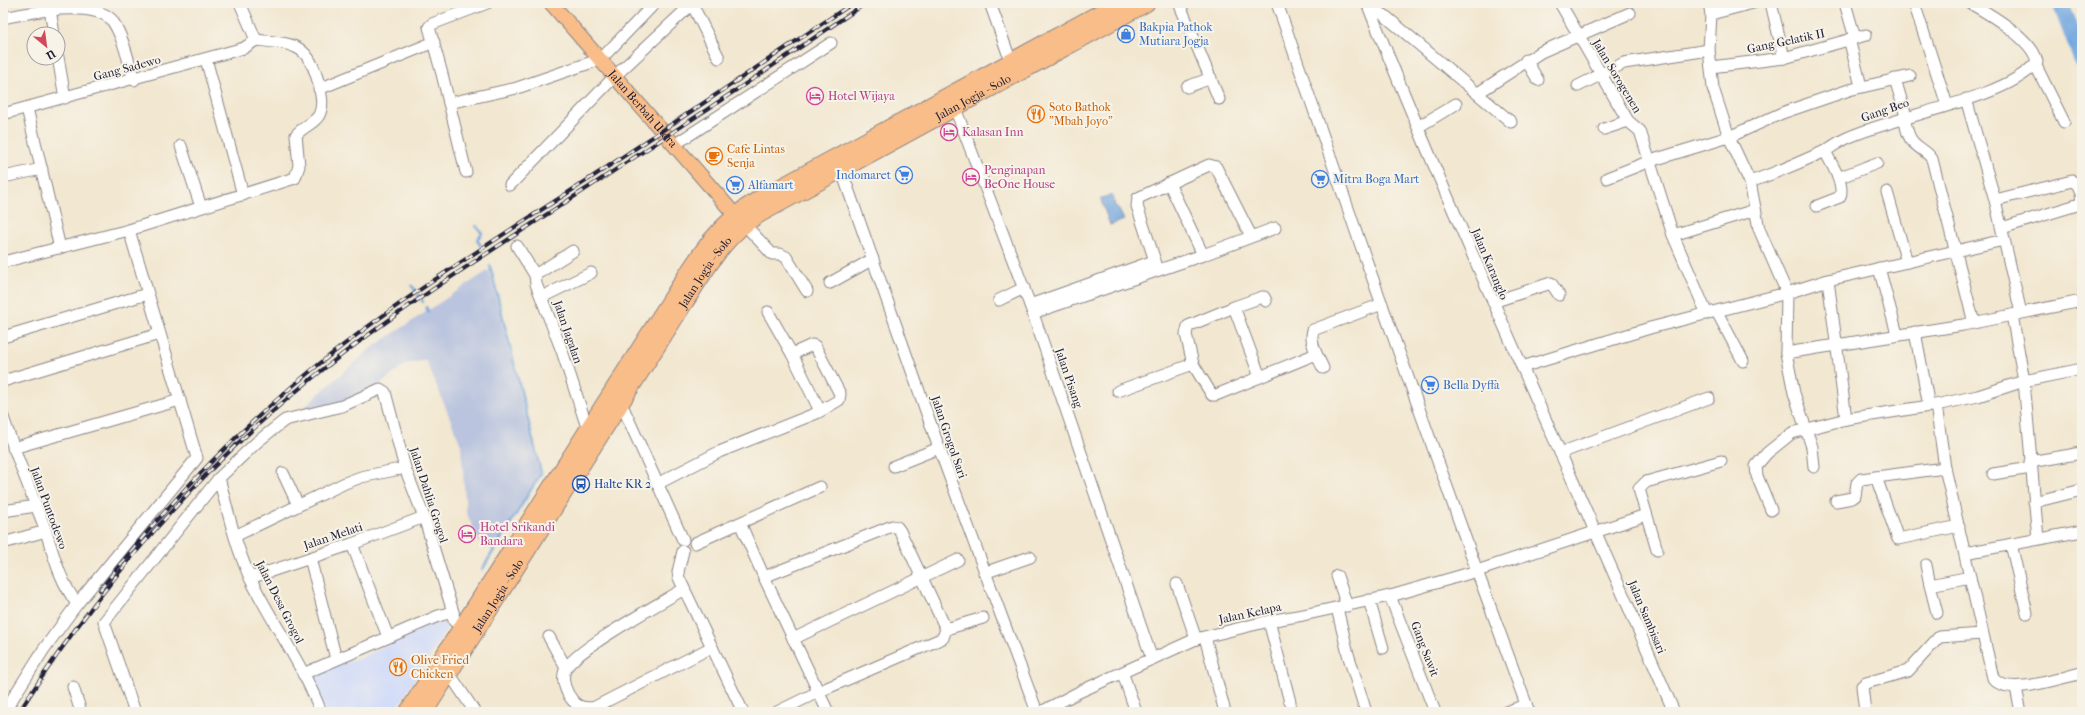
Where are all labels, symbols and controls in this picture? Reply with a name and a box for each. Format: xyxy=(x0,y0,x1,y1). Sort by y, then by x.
place label: Bakpia Pathok Mutiara Jogja xyxy=(1139,20,1213,48)
shop icon: Bakpia Pathok Mutiara Jogja xyxy=(1116,24,1136,44)
north arrow xyxy=(26,26,66,66)
street label: Gang Gelatik II xyxy=(1746,26,1826,56)
street label: Jalan Sorogenen xyxy=(1589,36,1645,115)
text: U xyxy=(43,46,58,62)
street label: Gang Sadewo xyxy=(92,52,162,84)
street label: Jalan Berbah Utara xyxy=(605,66,681,151)
street label: Jalan Jogja - Solo xyxy=(932,71,1013,124)
hotel icon: Hotel Wijaya xyxy=(805,86,825,106)
place label: Hotel Wijaya xyxy=(828,89,895,103)
street label: Gang Beo xyxy=(1859,95,1911,125)
place label: Soto Bathok "Mbah Joyo" xyxy=(1049,100,1113,128)
restaurant icon: Soto Bathok "Mbah Joyo" xyxy=(1026,104,1046,124)
hotel icon: Kalasan Inn xyxy=(939,122,959,142)
place label: Kalasan Inn xyxy=(962,125,1023,139)
place label: Cafe Lintas Senja xyxy=(727,142,785,170)
cafe icon: Cafe Lintas Senja xyxy=(704,146,724,166)
place label: Penginapan BeOne House xyxy=(984,163,1055,191)
supermarket icon: Indomaret xyxy=(894,165,914,185)
hotel icon: Penginapan BeOne House xyxy=(961,167,981,187)
place label: Indomaret xyxy=(836,168,892,182)
supermarket icon: Mitra Boga Mart xyxy=(1310,169,1330,189)
place label: Mitra Boga Mart xyxy=(1333,172,1420,186)
supermarket icon: Alfamart xyxy=(725,175,745,195)
place label: Alfamart xyxy=(747,178,794,192)
street label: Jalan Karanglo xyxy=(1468,225,1511,302)
street label: Jalan Jogja - Solo xyxy=(675,233,735,311)
street label: Jalan Jagalan xyxy=(550,298,585,365)
street label: Jalan Pisang xyxy=(1052,345,1086,410)
supermarket icon: Bella Dyffa xyxy=(1420,375,1440,395)
place label: Bella Dyffa xyxy=(1443,378,1500,392)
street label: Jalan Grogol Sari xyxy=(928,393,970,481)
street label: Jalan Dahlia Grogol xyxy=(407,444,451,545)
street label: Jalan Puntodewo xyxy=(27,464,70,551)
bus stop icon: Halte KR 2 xyxy=(571,474,591,494)
place label: Halte KR 2 xyxy=(594,477,651,491)
street label: Jalan Melati xyxy=(301,519,365,553)
place label: Hotel Srikandi Bandara xyxy=(480,520,555,548)
hotel icon: Hotel Srikandi Bandara xyxy=(457,524,477,544)
street label: Jalan Jogja - Solo xyxy=(469,556,526,636)
street label: Jalan Desa Grogol xyxy=(253,557,307,646)
street label: Jalan Sambisari xyxy=(1625,577,1669,656)
street label: Jalan Kelapa xyxy=(1216,599,1283,627)
street label: Gang Sawit xyxy=(1408,619,1442,679)
place label: Olive Fried Chicken xyxy=(411,653,469,681)
restaurant icon: Olive Fried Chicken xyxy=(388,657,408,677)

